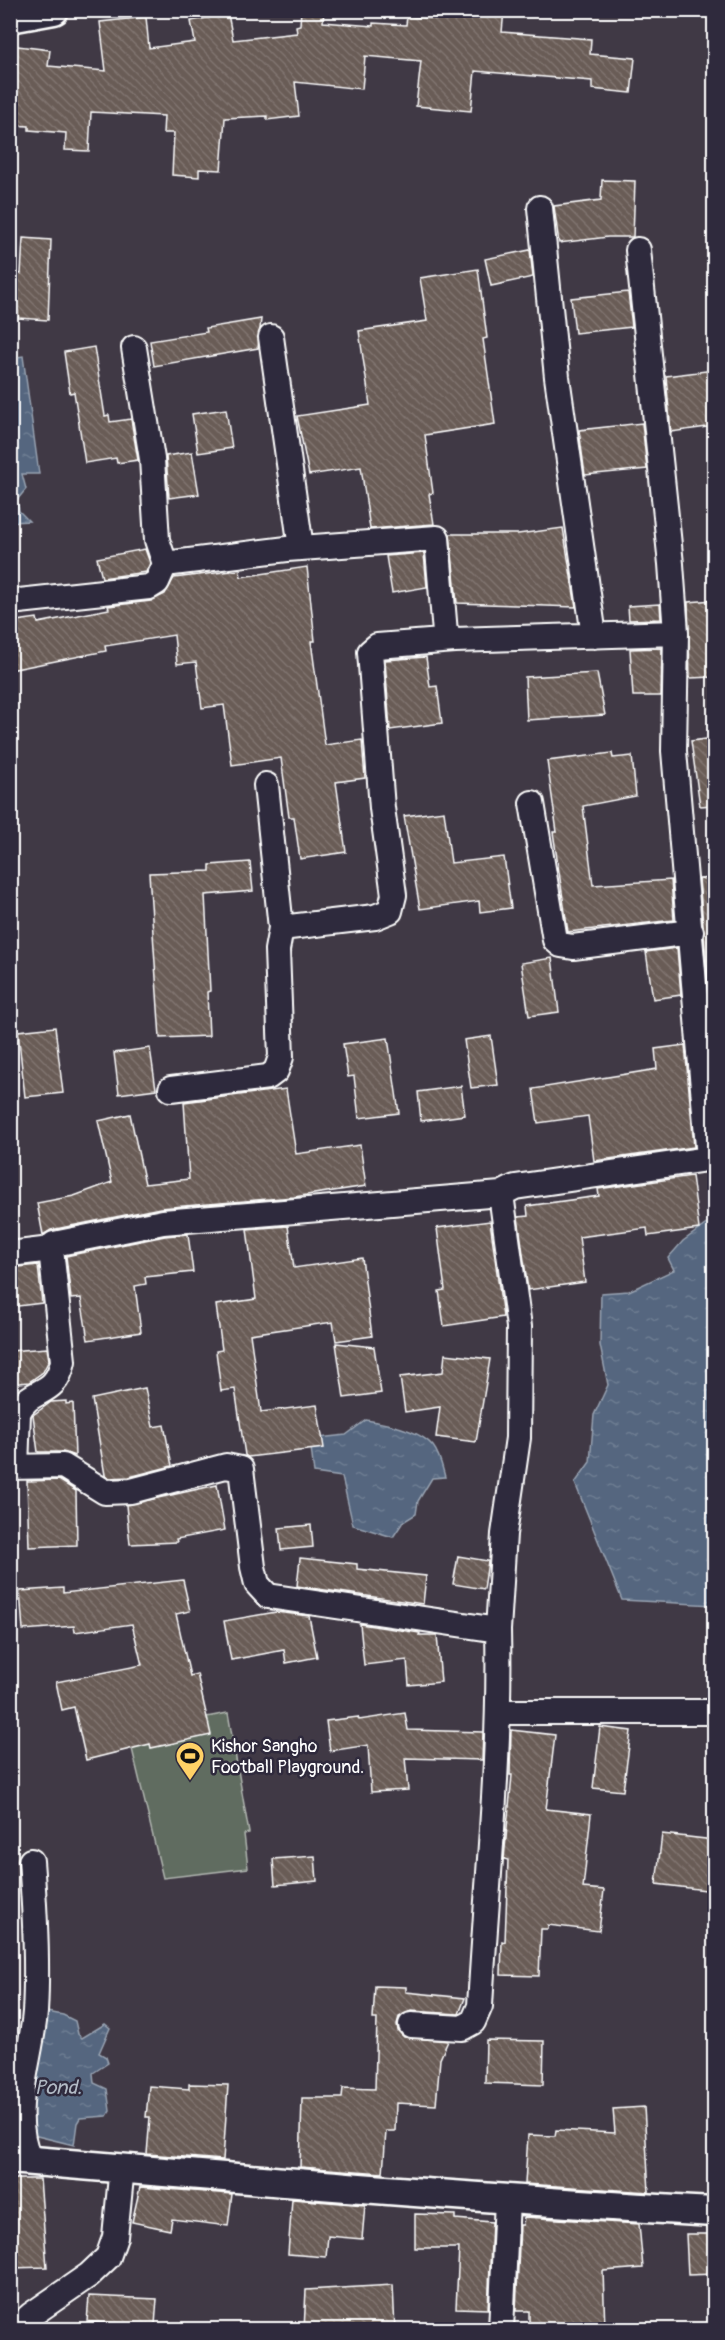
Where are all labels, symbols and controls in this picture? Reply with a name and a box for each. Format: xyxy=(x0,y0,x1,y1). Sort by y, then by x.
place label: Kishor Sangho Football Playground. xyxy=(211,1735,364,1779)
sports icon: Kishor Sangho Football Playground. xyxy=(174,1740,206,1782)
water label: Pond. xyxy=(34,2075,82,2100)

